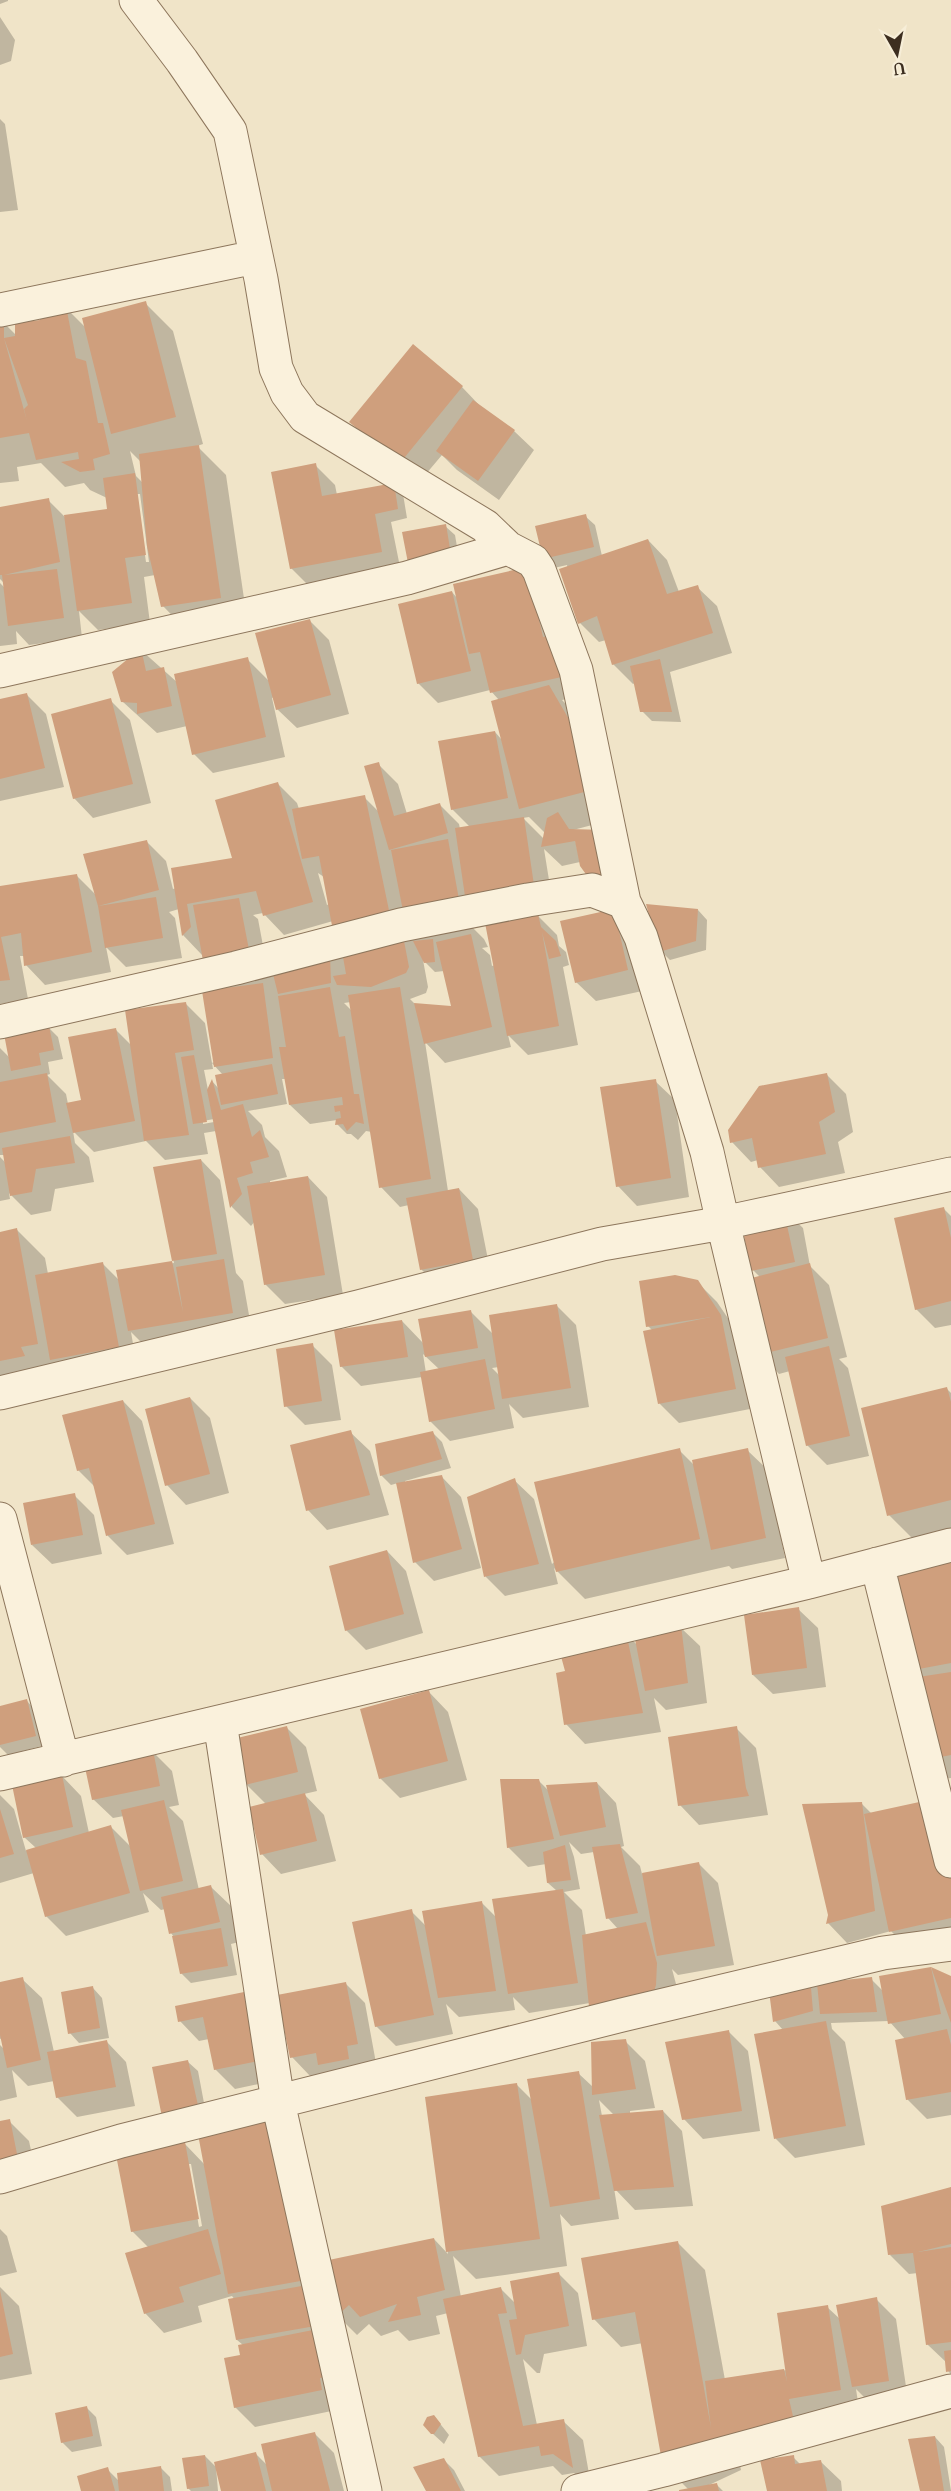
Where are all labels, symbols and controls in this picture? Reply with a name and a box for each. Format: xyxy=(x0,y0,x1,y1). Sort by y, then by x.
north arrow xyxy=(867,24,927,84)
text: U xyxy=(892,58,907,80)

